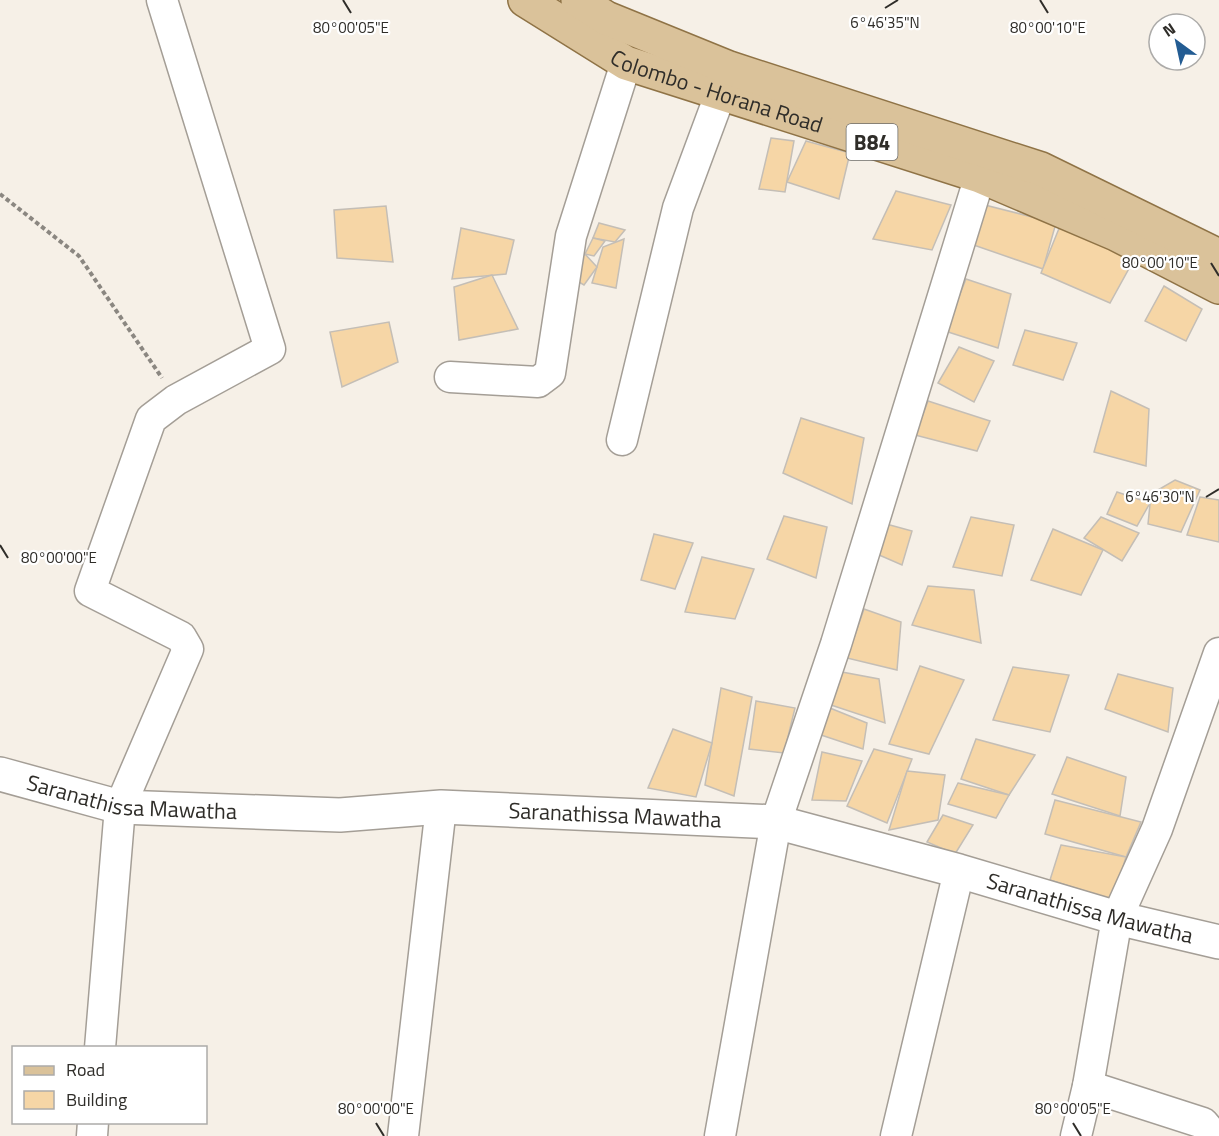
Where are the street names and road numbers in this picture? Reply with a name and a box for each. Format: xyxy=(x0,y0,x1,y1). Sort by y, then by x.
street label: Colombo - Horana Road xyxy=(604,40,827,142)
road number: B84 xyxy=(846,124,898,160)
street label: Saranathissa Mawatha xyxy=(23,765,238,828)
street label: Saranathissa Mawatha xyxy=(508,793,722,837)
street label: Saranathissa Mawatha xyxy=(983,863,1197,952)

